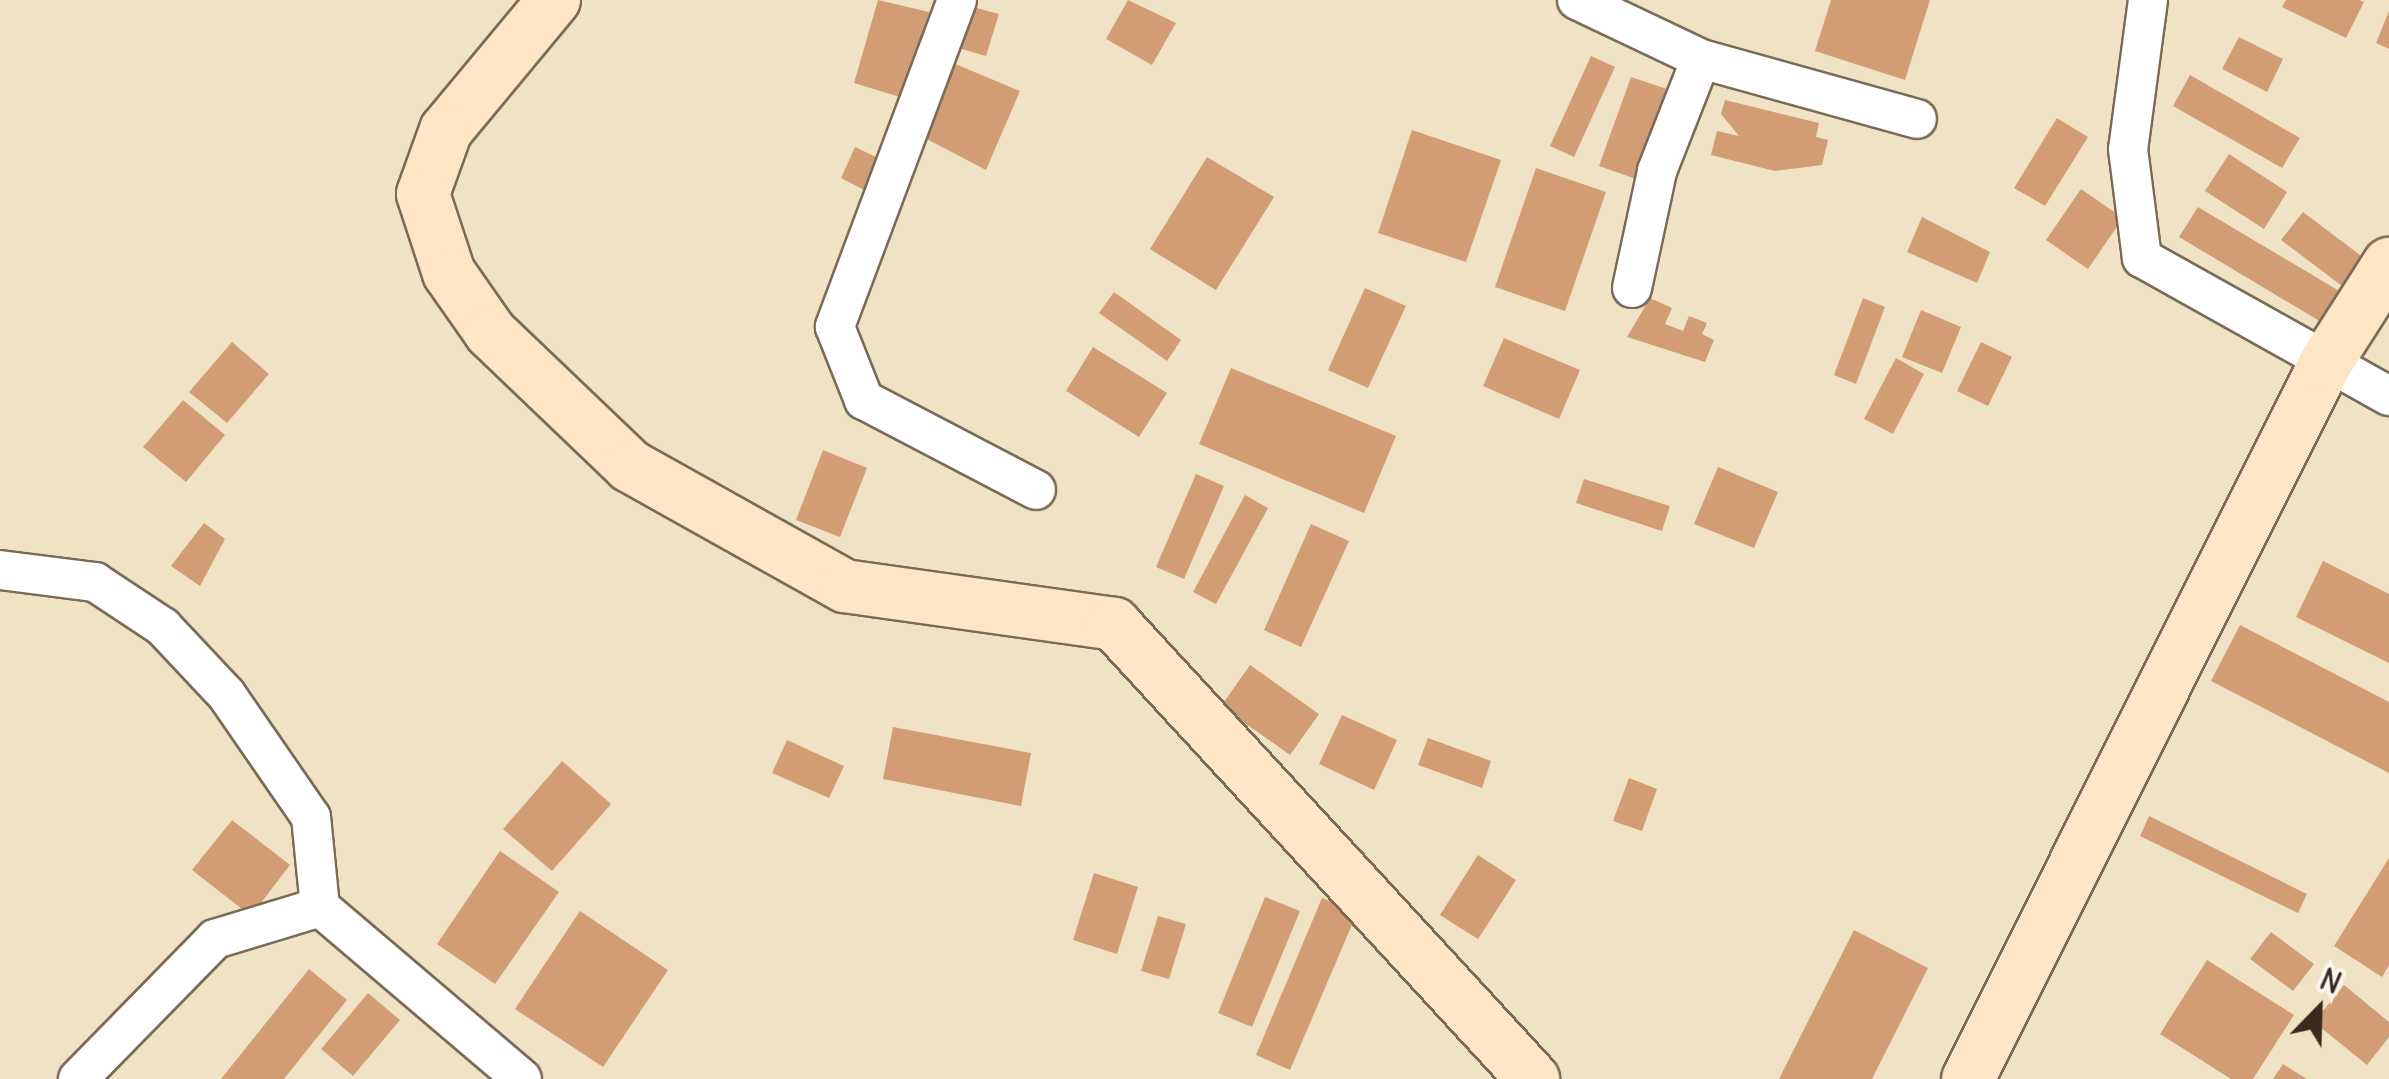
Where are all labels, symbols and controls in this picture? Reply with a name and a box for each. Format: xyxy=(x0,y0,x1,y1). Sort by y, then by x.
north arrow xyxy=(2269,959,2369,1059)
text: N xyxy=(2315,961,2347,1002)

